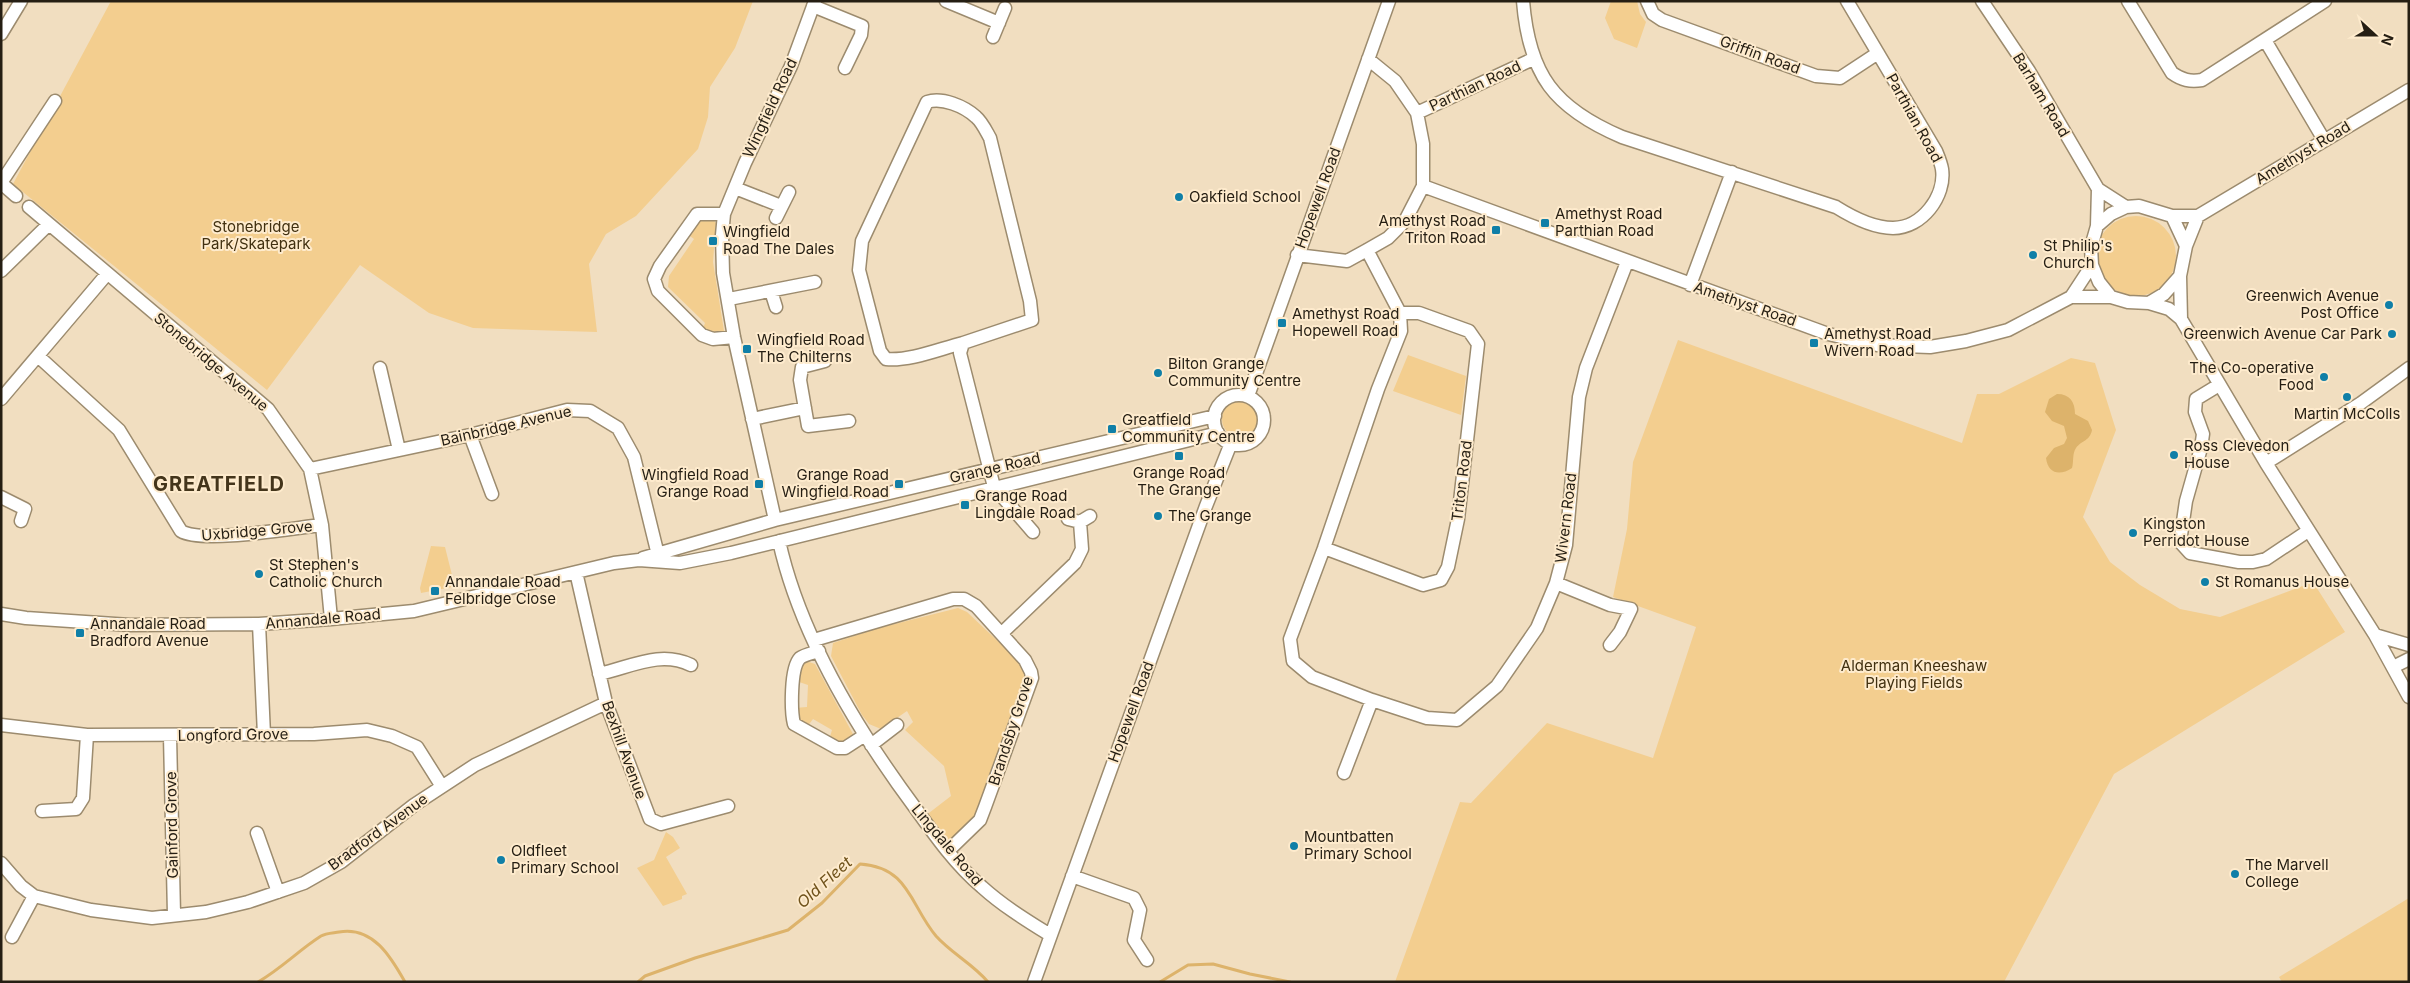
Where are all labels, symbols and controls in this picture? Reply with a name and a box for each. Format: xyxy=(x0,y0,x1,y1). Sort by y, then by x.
north arrow xyxy=(2350,10,2400,60)
street label: Griffin Road xyxy=(1717,31,1803,78)
text: N xyxy=(2378,32,2397,48)
street label: Barham Road xyxy=(2009,49,2074,140)
street label: Wingfield Road xyxy=(738,55,801,161)
street label: Parthian Road xyxy=(1426,56,1524,115)
street label: Parthian Road xyxy=(1882,70,1947,166)
street label: Amethyst Road xyxy=(2252,117,2354,188)
street label: Hopewell Road xyxy=(1290,145,1345,251)
place label: Oakfield School xyxy=(1189,187,1301,206)
marker: Oakfield School xyxy=(1173,191,1185,203)
place label: Amethyst Road Parthian Road xyxy=(1555,204,1662,240)
place label: Amethyst Road Triton Road xyxy=(1379,211,1486,247)
park label: Stonebridge Park/Skatepark xyxy=(201,217,311,253)
marker: Amethyst Road Parthian Road xyxy=(1539,217,1551,229)
place label: Wingfield Road The Dales xyxy=(723,222,835,258)
marker: Amethyst Road Triton Road xyxy=(1490,224,1502,236)
marker: Wingfield Road The Dales xyxy=(707,235,719,247)
place label: St Philip's Church xyxy=(2043,236,2113,272)
marker: St Philip's Church xyxy=(2027,249,2039,261)
street label: Amethyst Road xyxy=(1691,277,1799,330)
place label: Greenwich Avenue Post Office xyxy=(2246,286,2379,322)
marker: Greenwich Avenue Post Office xyxy=(2383,299,2395,311)
place label: Amethyst Road Hopewell Road xyxy=(1292,304,1399,340)
street label: Stonebridge Avenue xyxy=(150,308,272,415)
marker: Amethyst Road Hopewell Road xyxy=(1276,317,1288,329)
place label: Amethyst Road Wivern Road xyxy=(1824,324,1931,360)
place label: Greenwich Avenue Car Park xyxy=(2183,324,2383,343)
marker: Greenwich Avenue Car Park xyxy=(2386,328,2398,340)
place label: Wingfield Road The Chilterns xyxy=(757,330,865,366)
marker: Amethyst Road Wivern Road xyxy=(1808,337,1820,349)
marker: Wingfield Road The Chilterns xyxy=(741,343,753,355)
place label: Bilton Grange Community Centre xyxy=(1168,354,1301,390)
place label: The Co-operative Food xyxy=(2189,358,2314,394)
marker: Bilton Grange Community Centre xyxy=(1152,367,1164,379)
marker: The Co-operative Food xyxy=(2318,371,2330,383)
marker: Martin McColls xyxy=(2341,391,2353,403)
street label: Bainbridge Avenue xyxy=(439,401,573,450)
place label: Martin McColls xyxy=(2294,404,2400,423)
place label: Greatfield Community Centre xyxy=(1122,410,1255,446)
marker: Greatfield Community Centre xyxy=(1106,423,1118,435)
place label: Ross Clevedon House xyxy=(2184,436,2289,472)
street label: Triton Road xyxy=(1447,439,1476,522)
street label: Grange Road xyxy=(948,448,1042,487)
marker: Ross Clevedon House xyxy=(2168,449,2180,461)
marker: Grange Road The Grange xyxy=(1173,450,1185,462)
place label: Grange Road The Grange xyxy=(1133,463,1225,499)
place label: Wingfield Road Grange Road xyxy=(641,465,749,501)
place label: Grange Road Wingfield Road xyxy=(781,465,889,501)
district label: GREATFIELD xyxy=(153,472,285,496)
street label: Wivern Road xyxy=(1551,472,1580,564)
marker: Wingfield Road Grange Road xyxy=(753,478,765,490)
marker: Grange Road Wingfield Road xyxy=(893,478,905,490)
place label: Grange Road Lingdale Road xyxy=(975,486,1076,522)
marker: Grange Road Lingdale Road xyxy=(959,499,971,511)
place label: The Grange xyxy=(1168,506,1252,525)
marker: The Grange xyxy=(1152,510,1164,522)
place label: Kingston Perridot House xyxy=(2143,514,2250,550)
street label: Uxbridge Grove xyxy=(201,516,313,545)
marker: Kingston Perridot House xyxy=(2127,527,2139,539)
place label: St Stephen's Catholic Church xyxy=(269,555,383,591)
marker: St Stephen's Catholic Church xyxy=(253,568,265,580)
place label: Annandale Road Felbridge Close xyxy=(445,572,561,608)
place label: St Romanus House xyxy=(2215,572,2349,591)
marker: St Romanus House xyxy=(2199,576,2211,588)
marker: Annandale Road Felbridge Close xyxy=(429,585,441,597)
street label: Annandale Road xyxy=(264,604,381,633)
place label: Annandale Road Bradford Avenue xyxy=(90,614,209,650)
marker: Annandale Road Bradford Avenue xyxy=(74,627,86,639)
park label: Alderman Kneeshaw Playing Fields xyxy=(1841,656,1987,692)
street label: Hopewell Road xyxy=(1103,659,1158,765)
street label: Brandsby Grove xyxy=(984,674,1037,788)
street label: Bexhill Avenue xyxy=(598,698,651,802)
street label: Longford Grove xyxy=(178,724,288,745)
street label: Gainford Grove xyxy=(161,771,182,879)
street label: Bradford Avenue xyxy=(324,789,431,874)
street label: Lingdale Road xyxy=(908,800,987,889)
place label: Mountbatten Primary School xyxy=(1304,827,1412,863)
marker: Mountbatten Primary School xyxy=(1288,840,1300,852)
place label: Oldfleet Primary School xyxy=(511,841,619,877)
water label: Old Fleet xyxy=(792,852,856,912)
marker: Oldfleet Primary School xyxy=(495,854,507,866)
place label: The Marvell College xyxy=(2245,855,2329,891)
marker: The Marvell College xyxy=(2229,868,2241,880)

